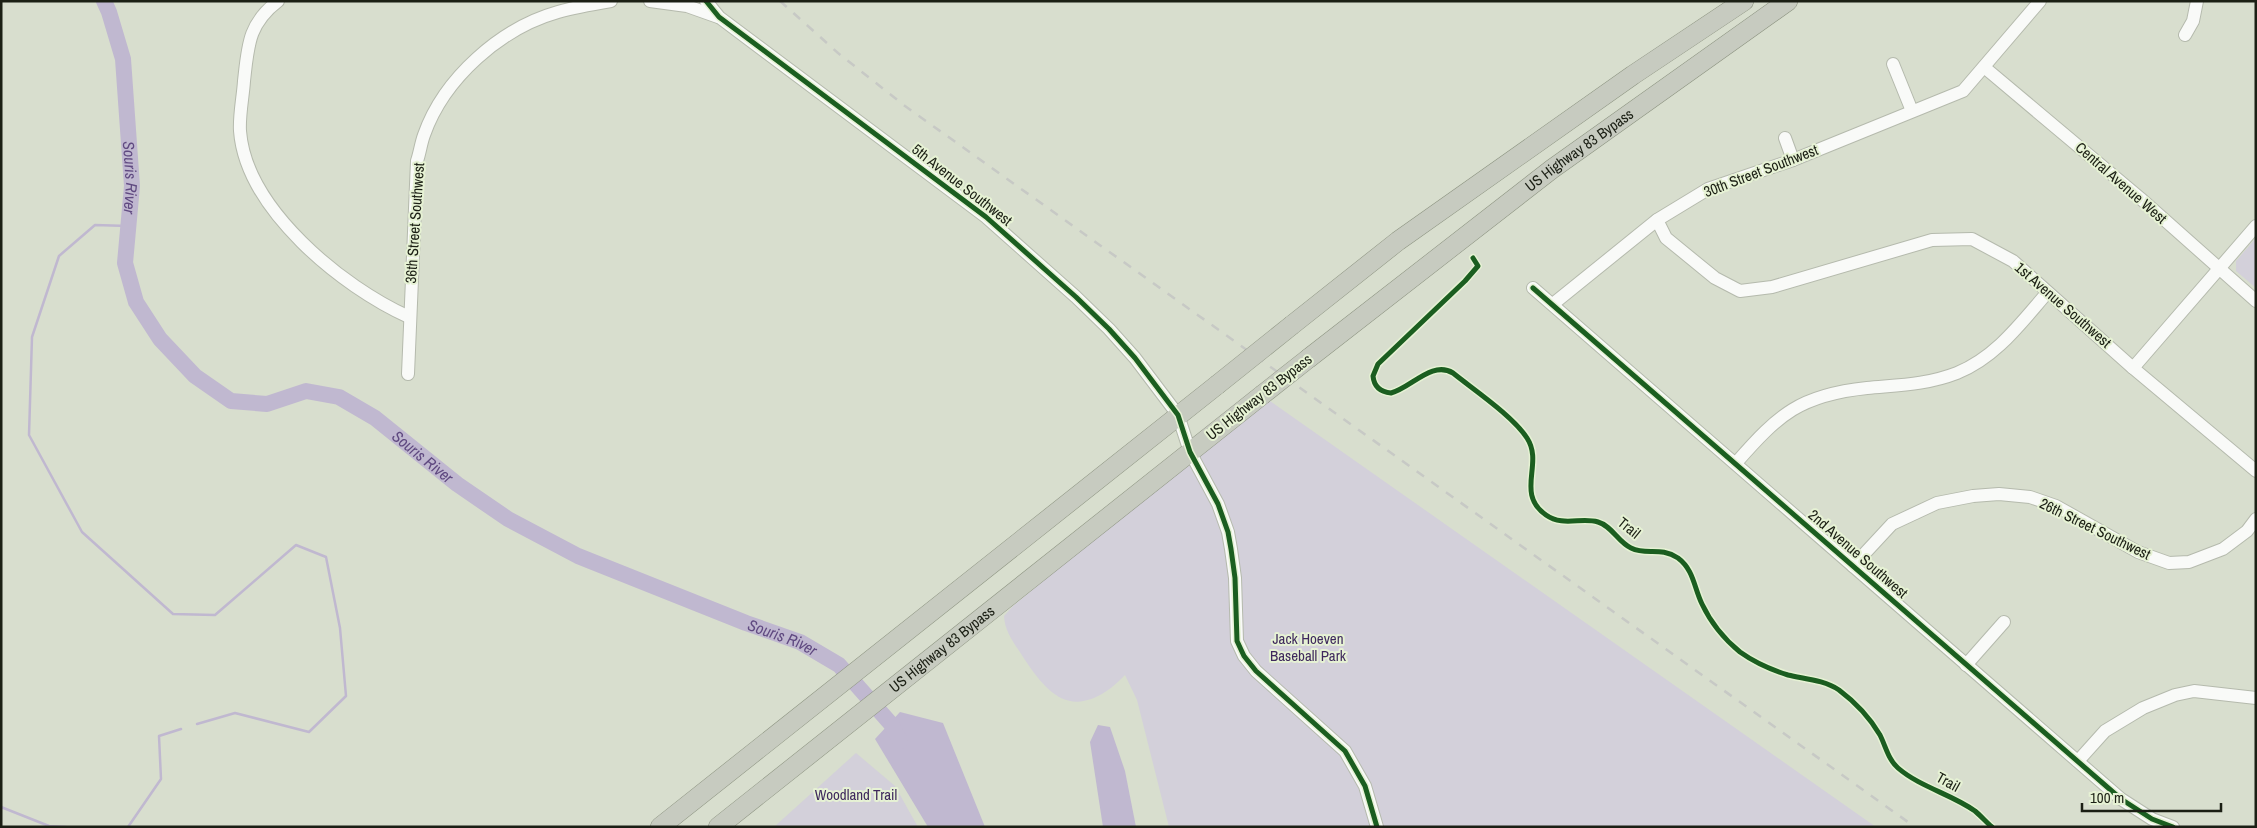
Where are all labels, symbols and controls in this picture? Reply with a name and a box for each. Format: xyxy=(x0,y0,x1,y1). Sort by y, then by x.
street label: US Highway 83 Bypass xyxy=(1520,103,1637,196)
street label: Central Avenue West xyxy=(2071,137,2172,229)
street label: 5th Avenue Southwest xyxy=(908,139,1017,231)
street label: 30th Street Southwest xyxy=(1701,139,1822,202)
water label: Souris River xyxy=(118,140,143,216)
street label: 36th Street Southwest xyxy=(400,161,429,284)
street label: 1st Avenue Southwest xyxy=(2011,257,2117,353)
street label: US Highway 83 Bypass xyxy=(1201,349,1316,445)
water label: Souris River xyxy=(388,425,459,488)
street label: 26th Street Southwest xyxy=(2036,493,2155,565)
street label: 2nd Avenue Southwest xyxy=(1804,504,1913,603)
street label: Trail xyxy=(1613,512,1645,543)
street label: US Highway 83 Bypass xyxy=(884,600,999,697)
water label: Souris River xyxy=(745,614,822,661)
park label: Jack Hoeven Baseball Park xyxy=(1270,628,1347,666)
street label: Trail xyxy=(1933,767,1964,797)
scale bar xyxy=(2082,780,2221,812)
park label: Woodland Trail xyxy=(815,784,897,805)
text: 100 m xyxy=(2090,787,2124,808)

